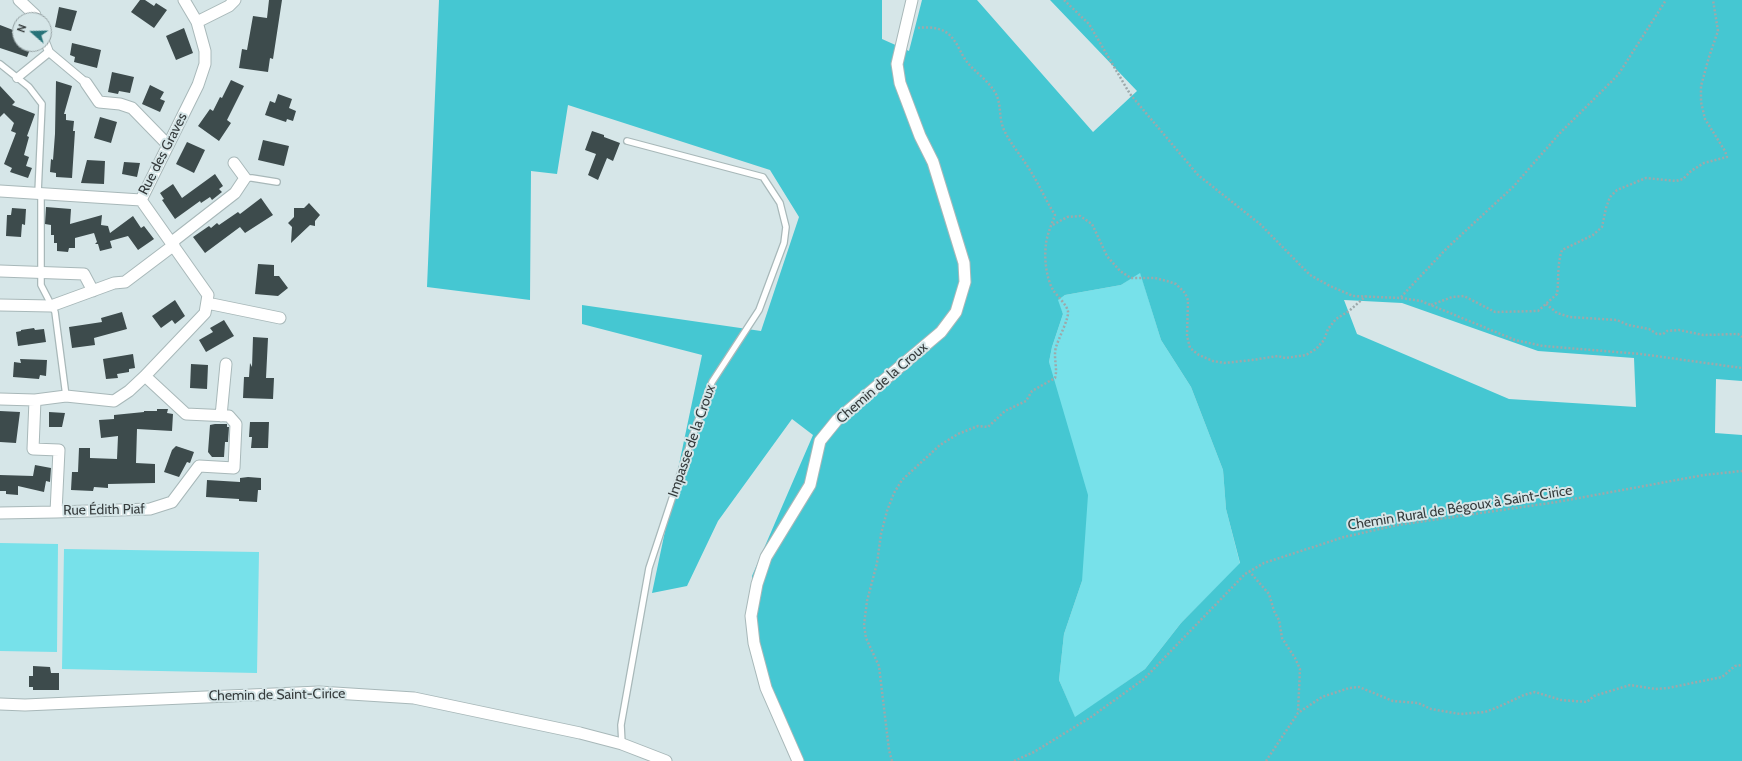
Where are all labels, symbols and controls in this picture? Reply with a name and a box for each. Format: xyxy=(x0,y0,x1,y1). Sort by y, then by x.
north arrow xyxy=(12,12,52,52)
text: N xyxy=(14,22,30,34)
street label: Rue des Graves xyxy=(135,110,191,198)
street label: Chemin de la Croux xyxy=(833,339,931,427)
street label: Impasse de la Croux xyxy=(665,383,719,499)
street label: Chemin Rural de Bégoux à Saint-Cirice xyxy=(1347,482,1573,534)
street label: Rue Édith Piaf xyxy=(63,501,145,519)
street label: Chemin de Saint-Cirice xyxy=(208,685,346,705)

